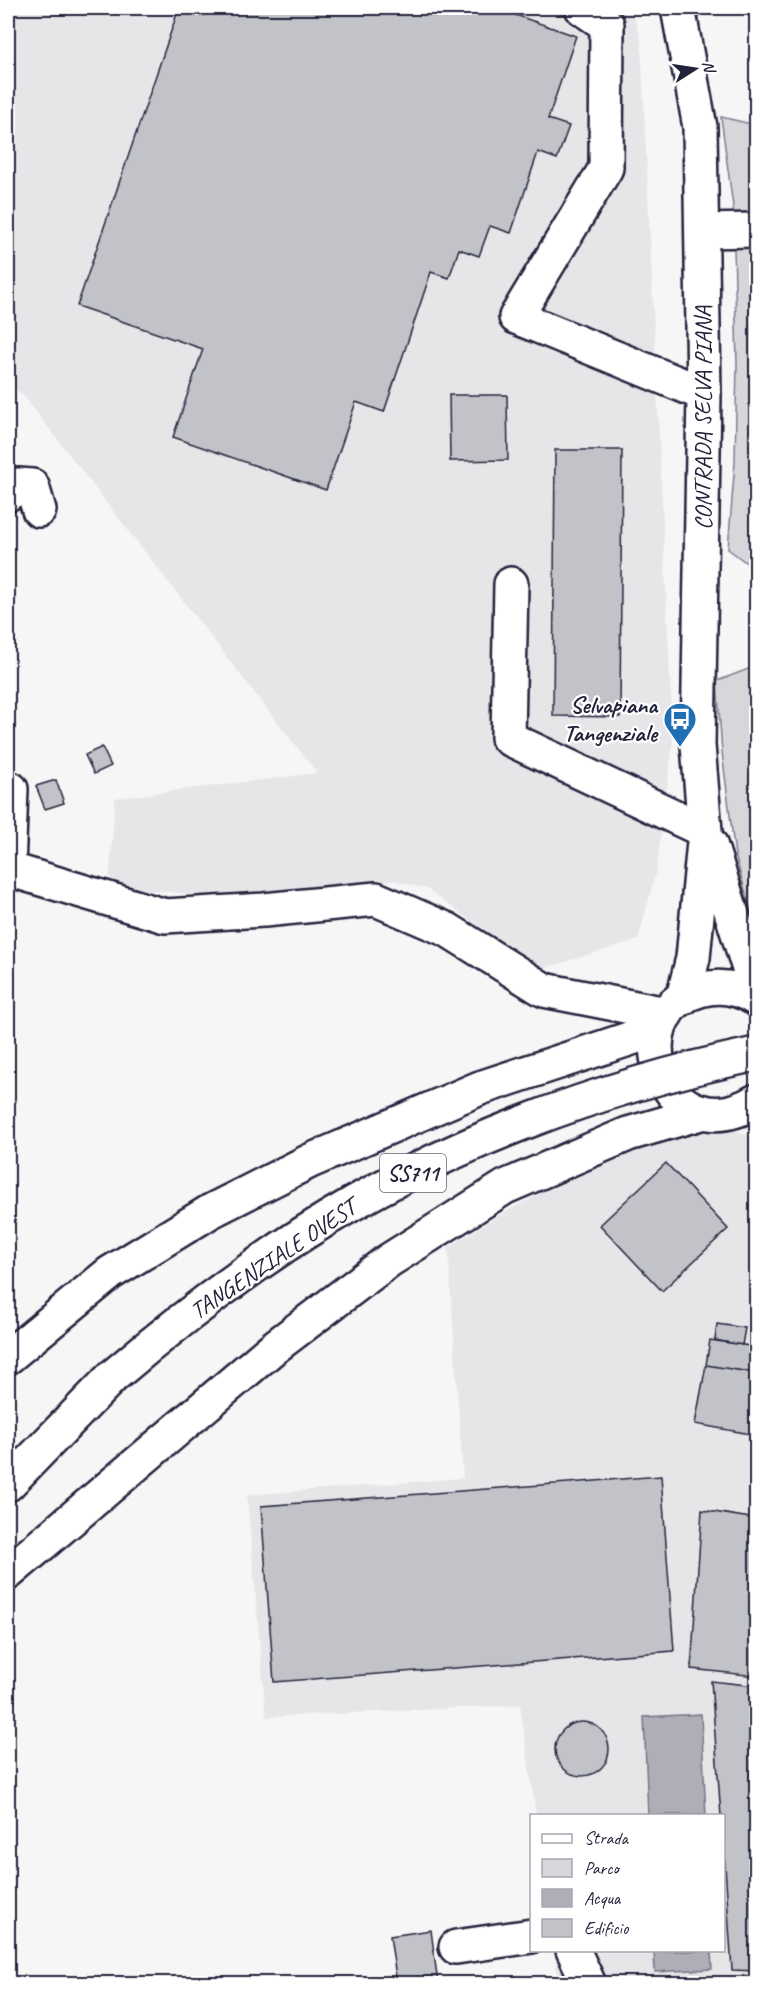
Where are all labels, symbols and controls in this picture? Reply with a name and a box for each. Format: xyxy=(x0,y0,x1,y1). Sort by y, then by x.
north arrow xyxy=(665,39,725,99)
text: N xyxy=(698,59,720,76)
street label: CONTRADA SELVA PIANA xyxy=(688,305,718,530)
place label: Selvapiana Tangenziale xyxy=(563,690,659,748)
bus stop icon: Selvapiana Tangenziale xyxy=(662,701,698,748)
road number: SS711 xyxy=(380,1154,446,1192)
street label: TANGENZIALE OVEST xyxy=(184,1189,367,1326)
legend xyxy=(530,1814,725,1952)
text: Strada xyxy=(584,1827,629,1849)
text: Parco xyxy=(584,1857,620,1879)
text: Acqua xyxy=(584,1887,622,1909)
text: Edificio xyxy=(584,1917,630,1939)

